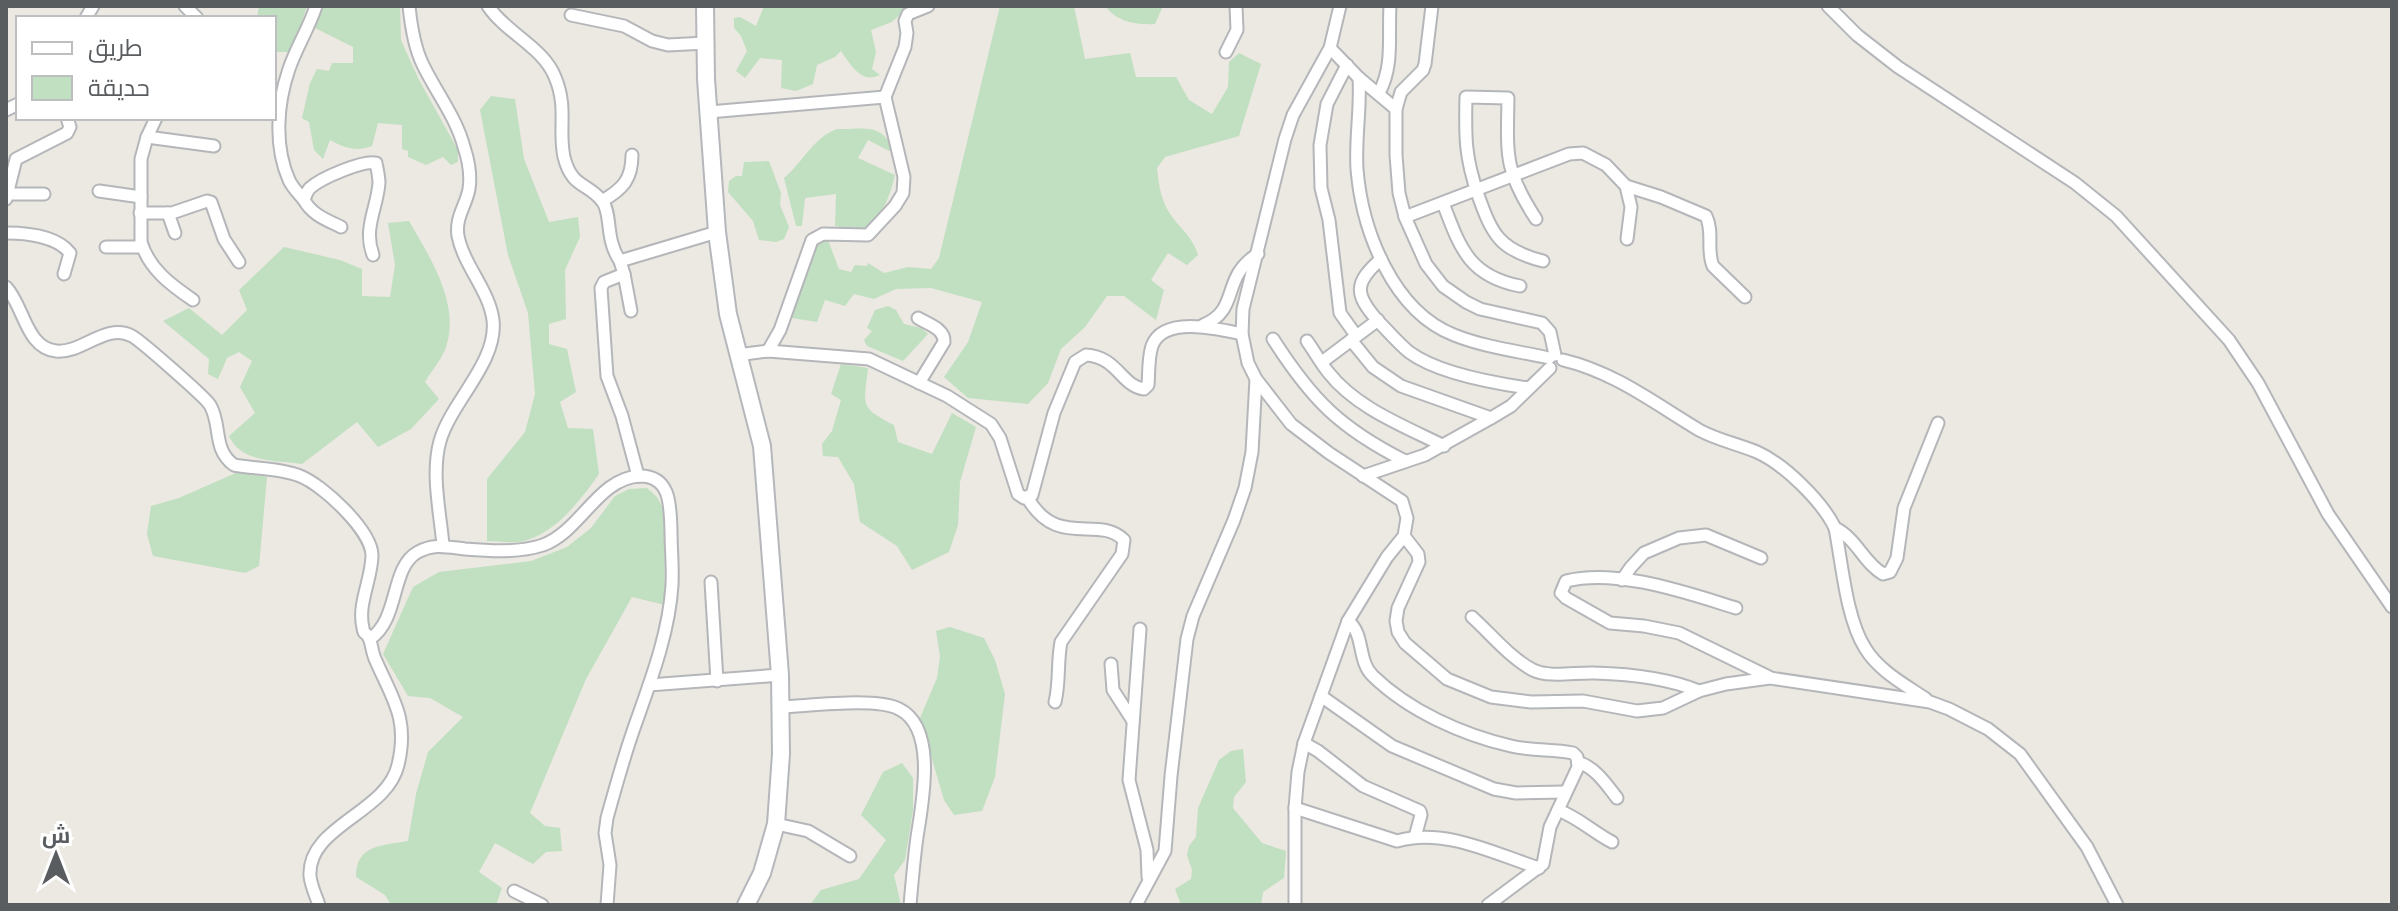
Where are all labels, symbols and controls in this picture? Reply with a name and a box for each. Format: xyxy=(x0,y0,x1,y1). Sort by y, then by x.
legend xyxy=(16,16,276,120)
text: طريق xyxy=(88,34,143,63)
text: حديقة xyxy=(88,74,150,101)
north arrow xyxy=(16,815,96,895)
text: ش xyxy=(42,823,70,849)

